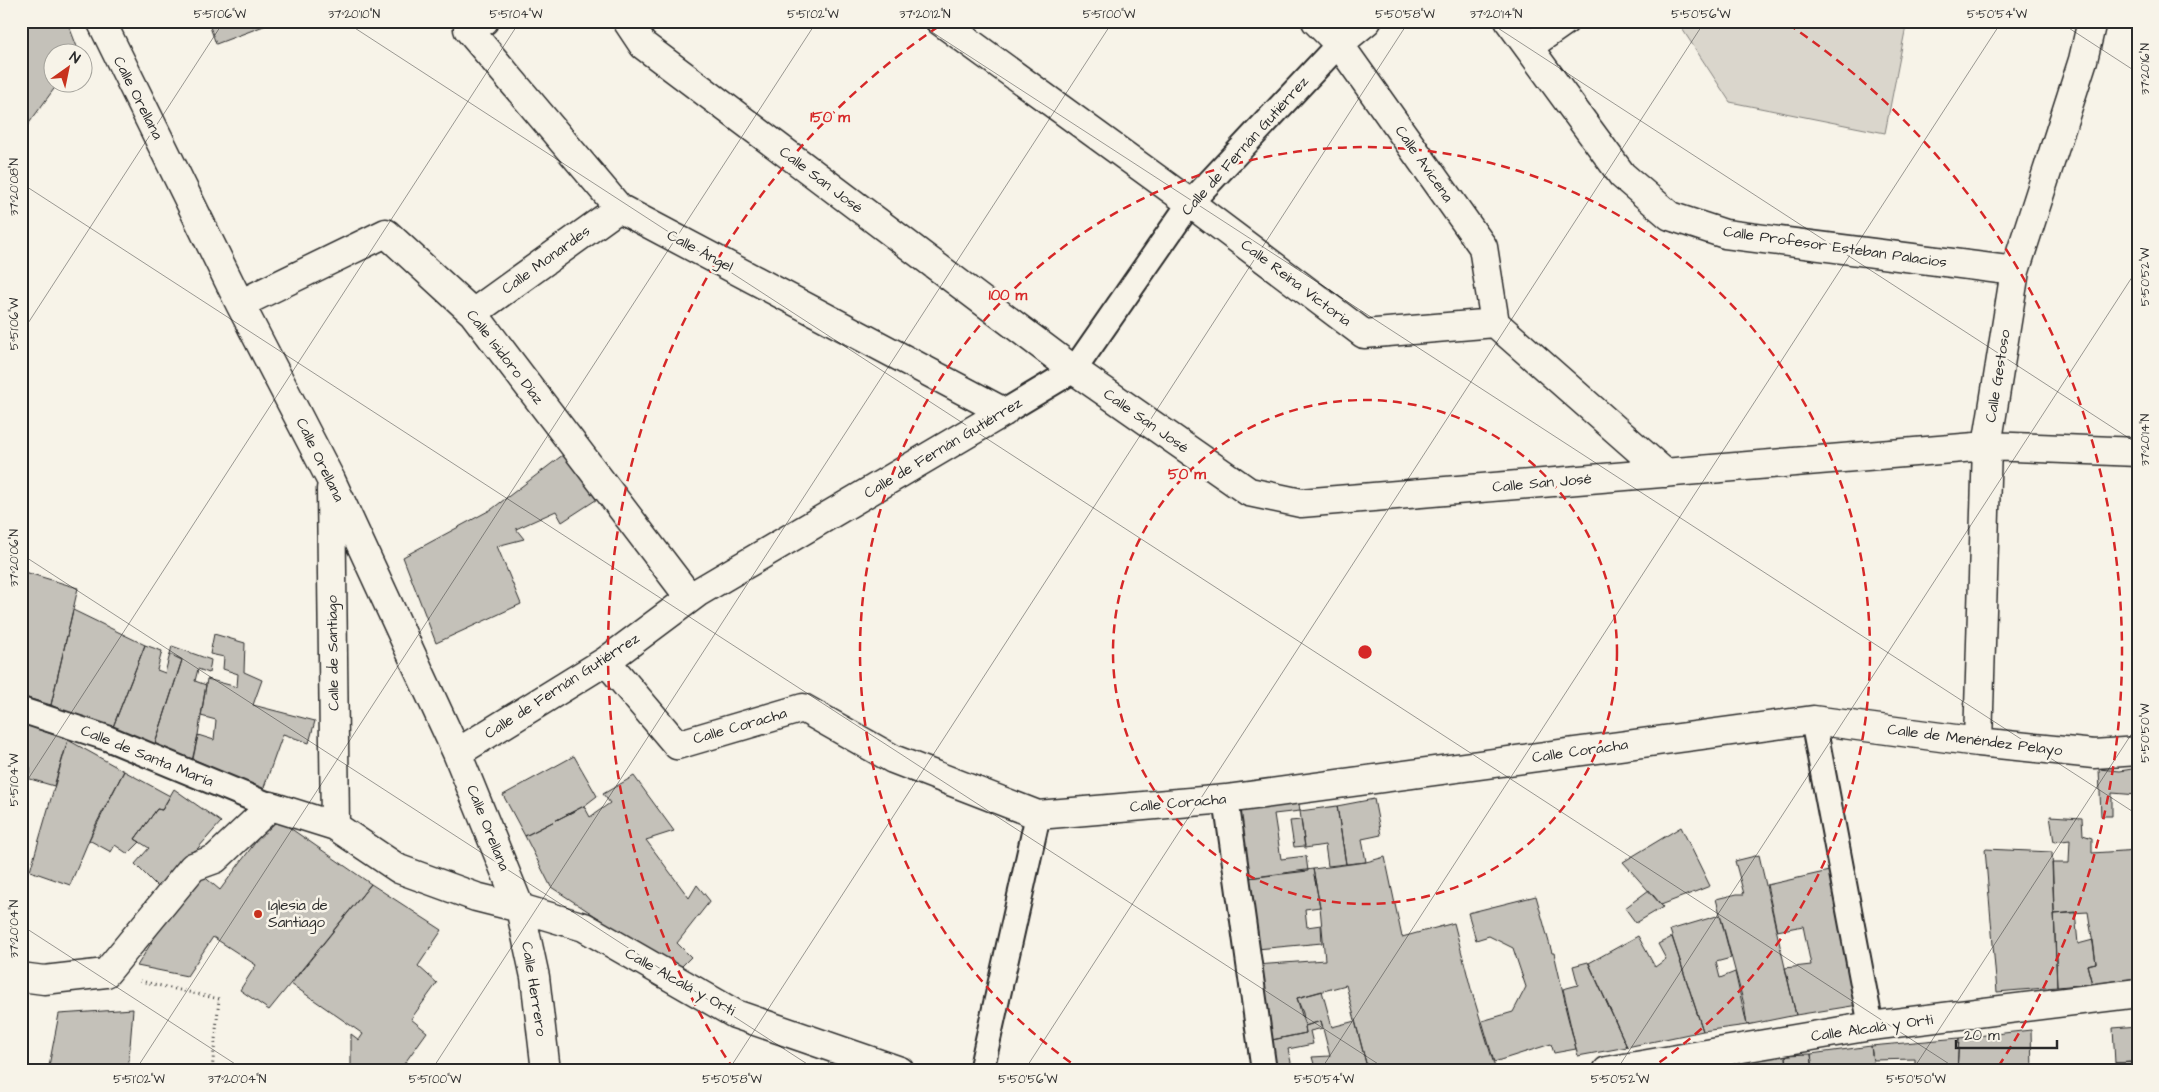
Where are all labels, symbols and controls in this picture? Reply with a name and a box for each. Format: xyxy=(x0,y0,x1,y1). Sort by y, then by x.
text: 5°51'06"W xyxy=(194,6,247,23)
text: 37°20'10"N xyxy=(328,6,380,23)
text: 5°51'04"W xyxy=(490,6,543,23)
text: 5°51'02"W xyxy=(787,6,840,23)
text: 37°20'12"N xyxy=(899,6,951,23)
text: 5°51'00"W xyxy=(1083,6,1136,23)
text: 5°50'58"W xyxy=(1375,6,1435,23)
text: 37°20'14"N xyxy=(1470,6,1523,23)
text: 5°50'56"W xyxy=(1671,6,1731,23)
text: 5°50'54"W xyxy=(1967,6,2028,23)
north arrow xyxy=(42,42,92,92)
text: 37°20'16"N xyxy=(2137,43,2154,95)
text: N xyxy=(65,47,84,69)
street label: Calle Orellana xyxy=(108,53,168,144)
street label: Calle de Fernán Gutiérrez xyxy=(1177,71,1314,220)
text: 150 m xyxy=(810,107,850,128)
street label: Calle Avicena xyxy=(1390,121,1458,207)
street label: Calle San José xyxy=(775,142,867,218)
text: 37°20'08"N xyxy=(6,157,23,216)
street label: Calle Monardes xyxy=(497,220,595,299)
street label: Calle Profesor Esteban Palacios xyxy=(1722,221,1949,273)
street label: Calle Ángel xyxy=(663,225,737,278)
street label: Calle Reina Victoria xyxy=(1237,235,1356,332)
text: 5°50'52"W xyxy=(2137,247,2154,306)
text: 100 m xyxy=(989,285,1028,306)
text: 5°51'06"W xyxy=(6,297,23,350)
street label: Calle Isidoro Díaz xyxy=(461,305,549,409)
street label: Calle Gestoso xyxy=(1980,328,2016,424)
street label: Calle San José xyxy=(1099,384,1193,458)
street label: Calle de Fernán Gutiérrez xyxy=(860,392,1026,504)
text: 37°20'14"N xyxy=(2137,413,2154,466)
street label: Calle Orellana xyxy=(291,414,350,506)
text: 50 m xyxy=(1168,464,1206,485)
street label: Calle San José xyxy=(1491,468,1593,498)
text: 37°20'06"N xyxy=(6,529,23,587)
street label: Calle de Santiago xyxy=(321,594,346,711)
street label: Calle de Fernán Gutiérrez xyxy=(480,628,644,744)
centre of rings xyxy=(1356,643,1374,661)
street label: Calle Coracha xyxy=(691,702,790,749)
text: 5°50'50"W xyxy=(2137,703,2154,763)
street label: Calle de Menéndez Pelayo xyxy=(1886,719,2064,762)
street label: Calle de Santa María xyxy=(77,720,217,792)
street label: Calle Coracha xyxy=(1531,734,1630,768)
text: 5°51'04"W xyxy=(6,753,23,806)
street label: Calle Orellana xyxy=(461,782,515,874)
street label: Calle Coracha xyxy=(1129,788,1227,818)
place label: Iglesia de Santiago xyxy=(268,895,328,934)
text: 37°20'04"N xyxy=(6,899,23,958)
marker: Iglesia de Santiago xyxy=(252,908,264,920)
street label: Calle Herrero xyxy=(516,940,552,1038)
street label: Calle Alcalá y Orti xyxy=(621,943,740,1022)
street label: Calle Alcalá y Orti xyxy=(1810,1009,1935,1048)
scale bar xyxy=(1956,1017,2058,1049)
text: 20 m xyxy=(1964,1025,2000,1046)
text: 5°51'02"W xyxy=(113,1071,166,1088)
text: 37°20'04"N xyxy=(208,1071,267,1088)
text: 5°51'00"W xyxy=(409,1071,462,1088)
text: 5°50'58"W xyxy=(702,1071,762,1088)
text: 5°50'56"W xyxy=(998,1071,1058,1088)
text: 5°50'54"W xyxy=(1294,1071,1355,1088)
text: 5°50'52"W xyxy=(1591,1071,1650,1088)
text: 5°50'50"W xyxy=(1886,1071,1946,1088)

